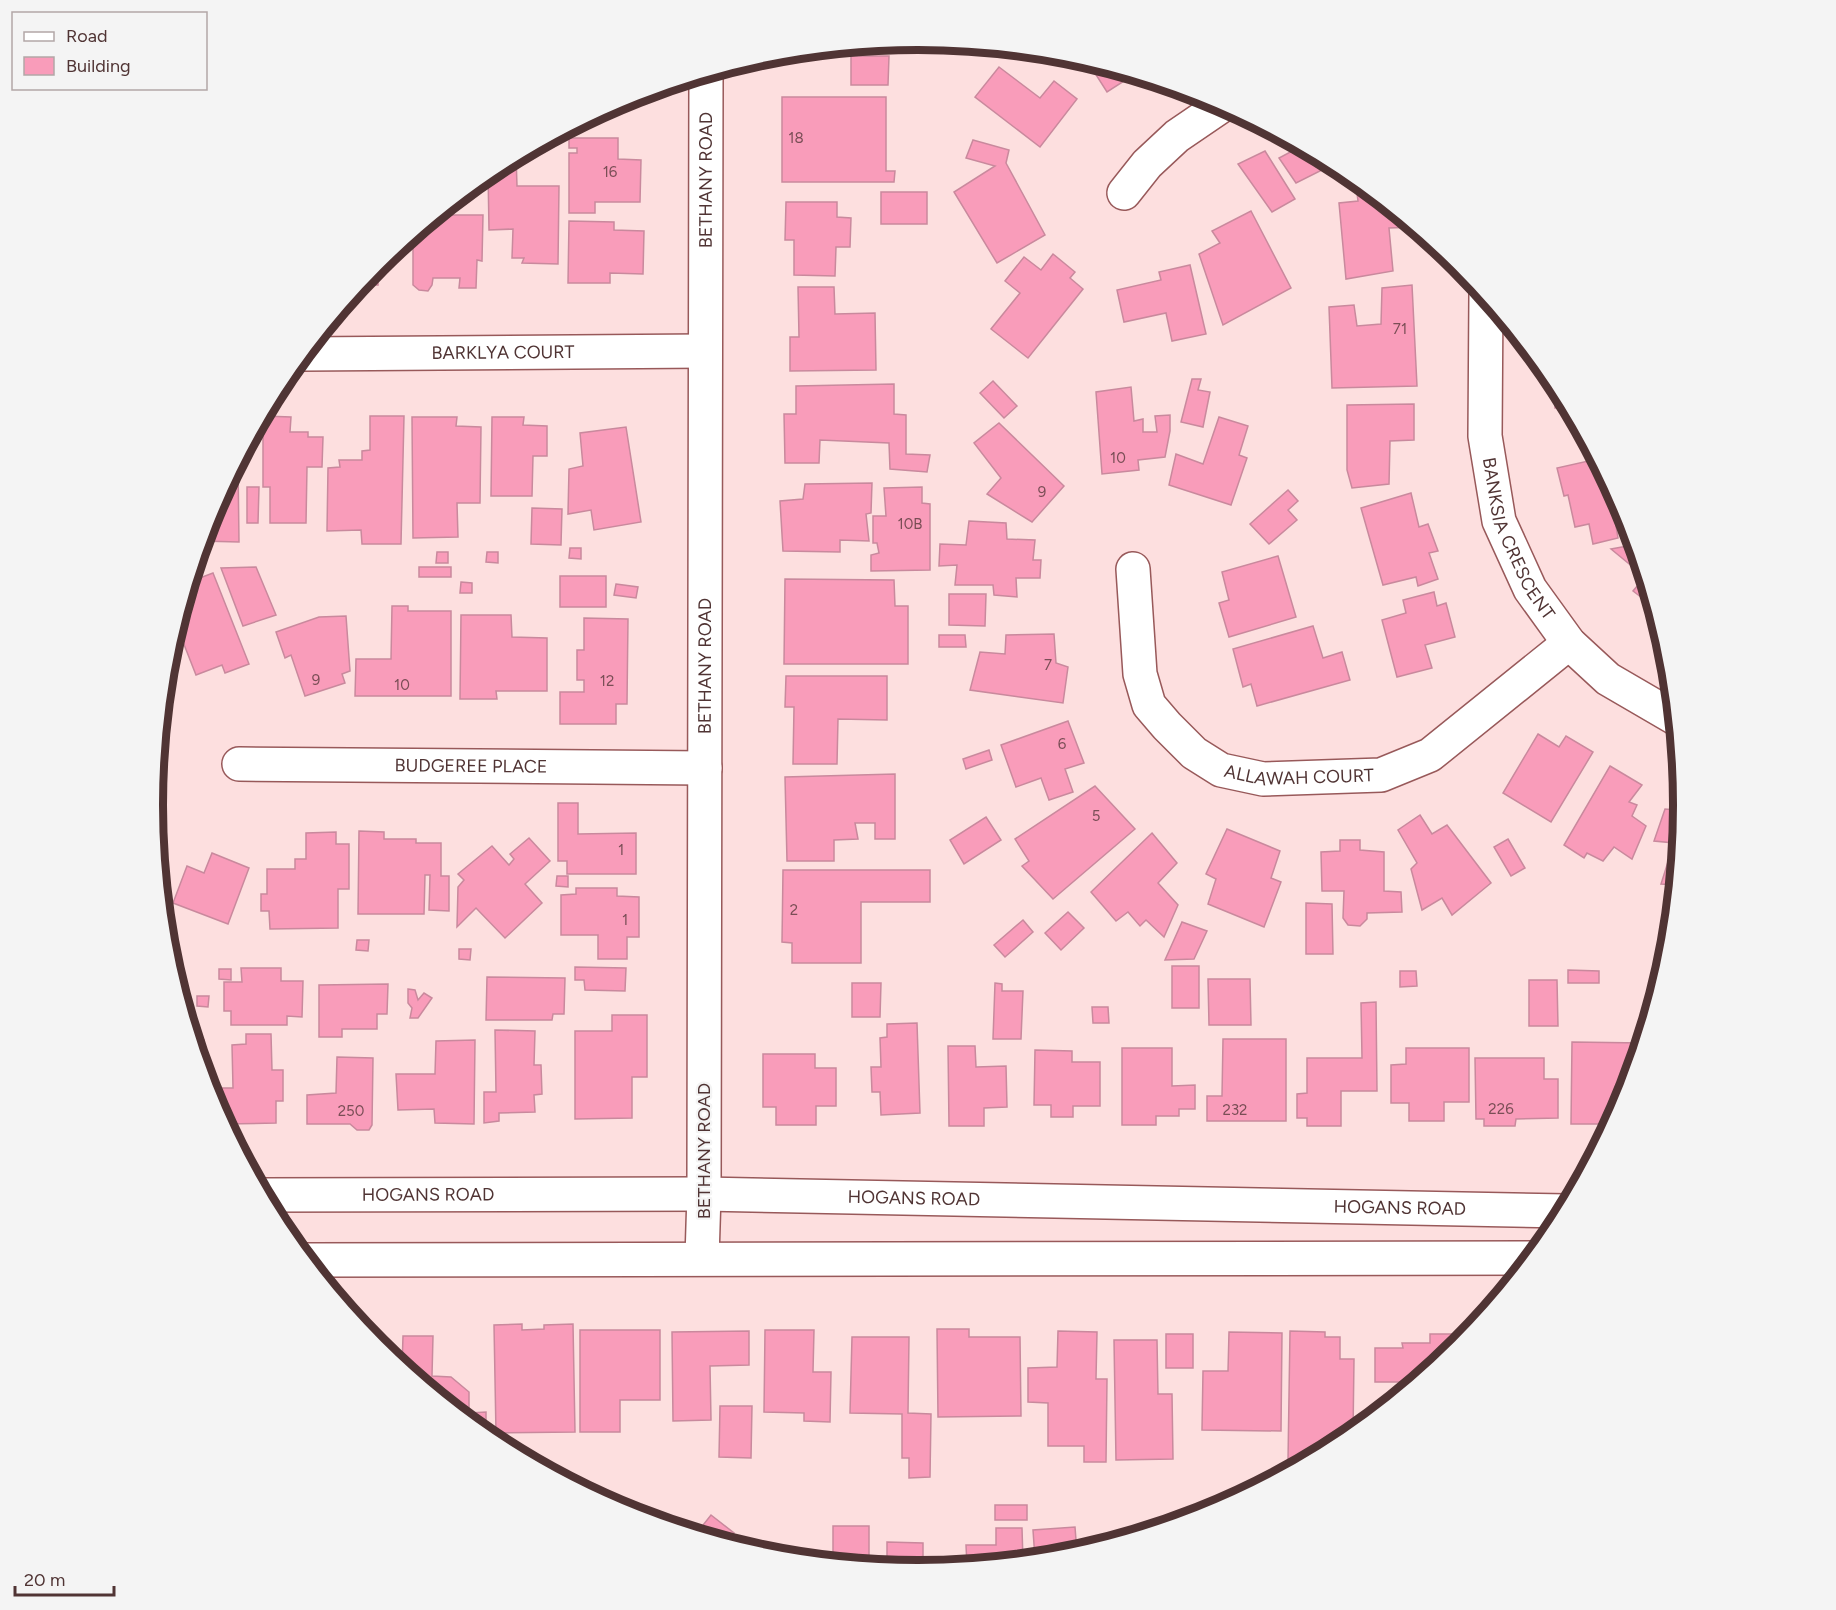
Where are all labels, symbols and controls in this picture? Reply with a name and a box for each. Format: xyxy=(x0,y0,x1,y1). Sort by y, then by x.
legend xyxy=(12,12,207,90)
text: Road xyxy=(66,25,107,47)
text: Building xyxy=(66,55,131,77)
street label: BETHANY ROAD xyxy=(695,112,717,248)
house number: 18 xyxy=(788,129,804,147)
house number: 16 xyxy=(603,163,618,181)
house number: 71 xyxy=(1393,320,1407,338)
street label: BARKLYA COURT xyxy=(431,341,575,364)
house number: 10 xyxy=(1110,449,1126,467)
street label: BANKSIA CRESCENT xyxy=(1478,456,1560,624)
house number: 9 xyxy=(1038,483,1046,501)
house number: 10B xyxy=(898,515,922,533)
street label: BETHANY ROAD xyxy=(694,598,716,734)
house number: 7 xyxy=(1044,656,1052,674)
house number: 9 xyxy=(312,671,320,689)
house number: 12 xyxy=(600,672,614,690)
house number: 10 xyxy=(394,676,410,694)
house number: 6 xyxy=(1058,735,1067,753)
street label: BUDGEREE PLACE xyxy=(395,754,547,778)
street label: ALLAWAH COURT xyxy=(1222,760,1374,791)
house number: 5 xyxy=(1092,807,1100,825)
house number: 1 xyxy=(618,841,624,859)
house number: 2 xyxy=(790,901,798,919)
house number: 1 xyxy=(622,911,628,929)
street label: BETHANY ROAD xyxy=(693,1083,715,1219)
house number: 226 xyxy=(1488,1100,1514,1118)
house number: 232 xyxy=(1223,1101,1247,1119)
house number: 250 xyxy=(338,1102,364,1120)
street label: HOGANS ROAD xyxy=(362,1183,494,1206)
street label: HOGANS ROAD xyxy=(847,1186,980,1210)
street label: HOGANS ROAD xyxy=(1333,1195,1466,1220)
scale bar xyxy=(15,1559,114,1597)
text: 20 m xyxy=(24,1569,65,1591)

